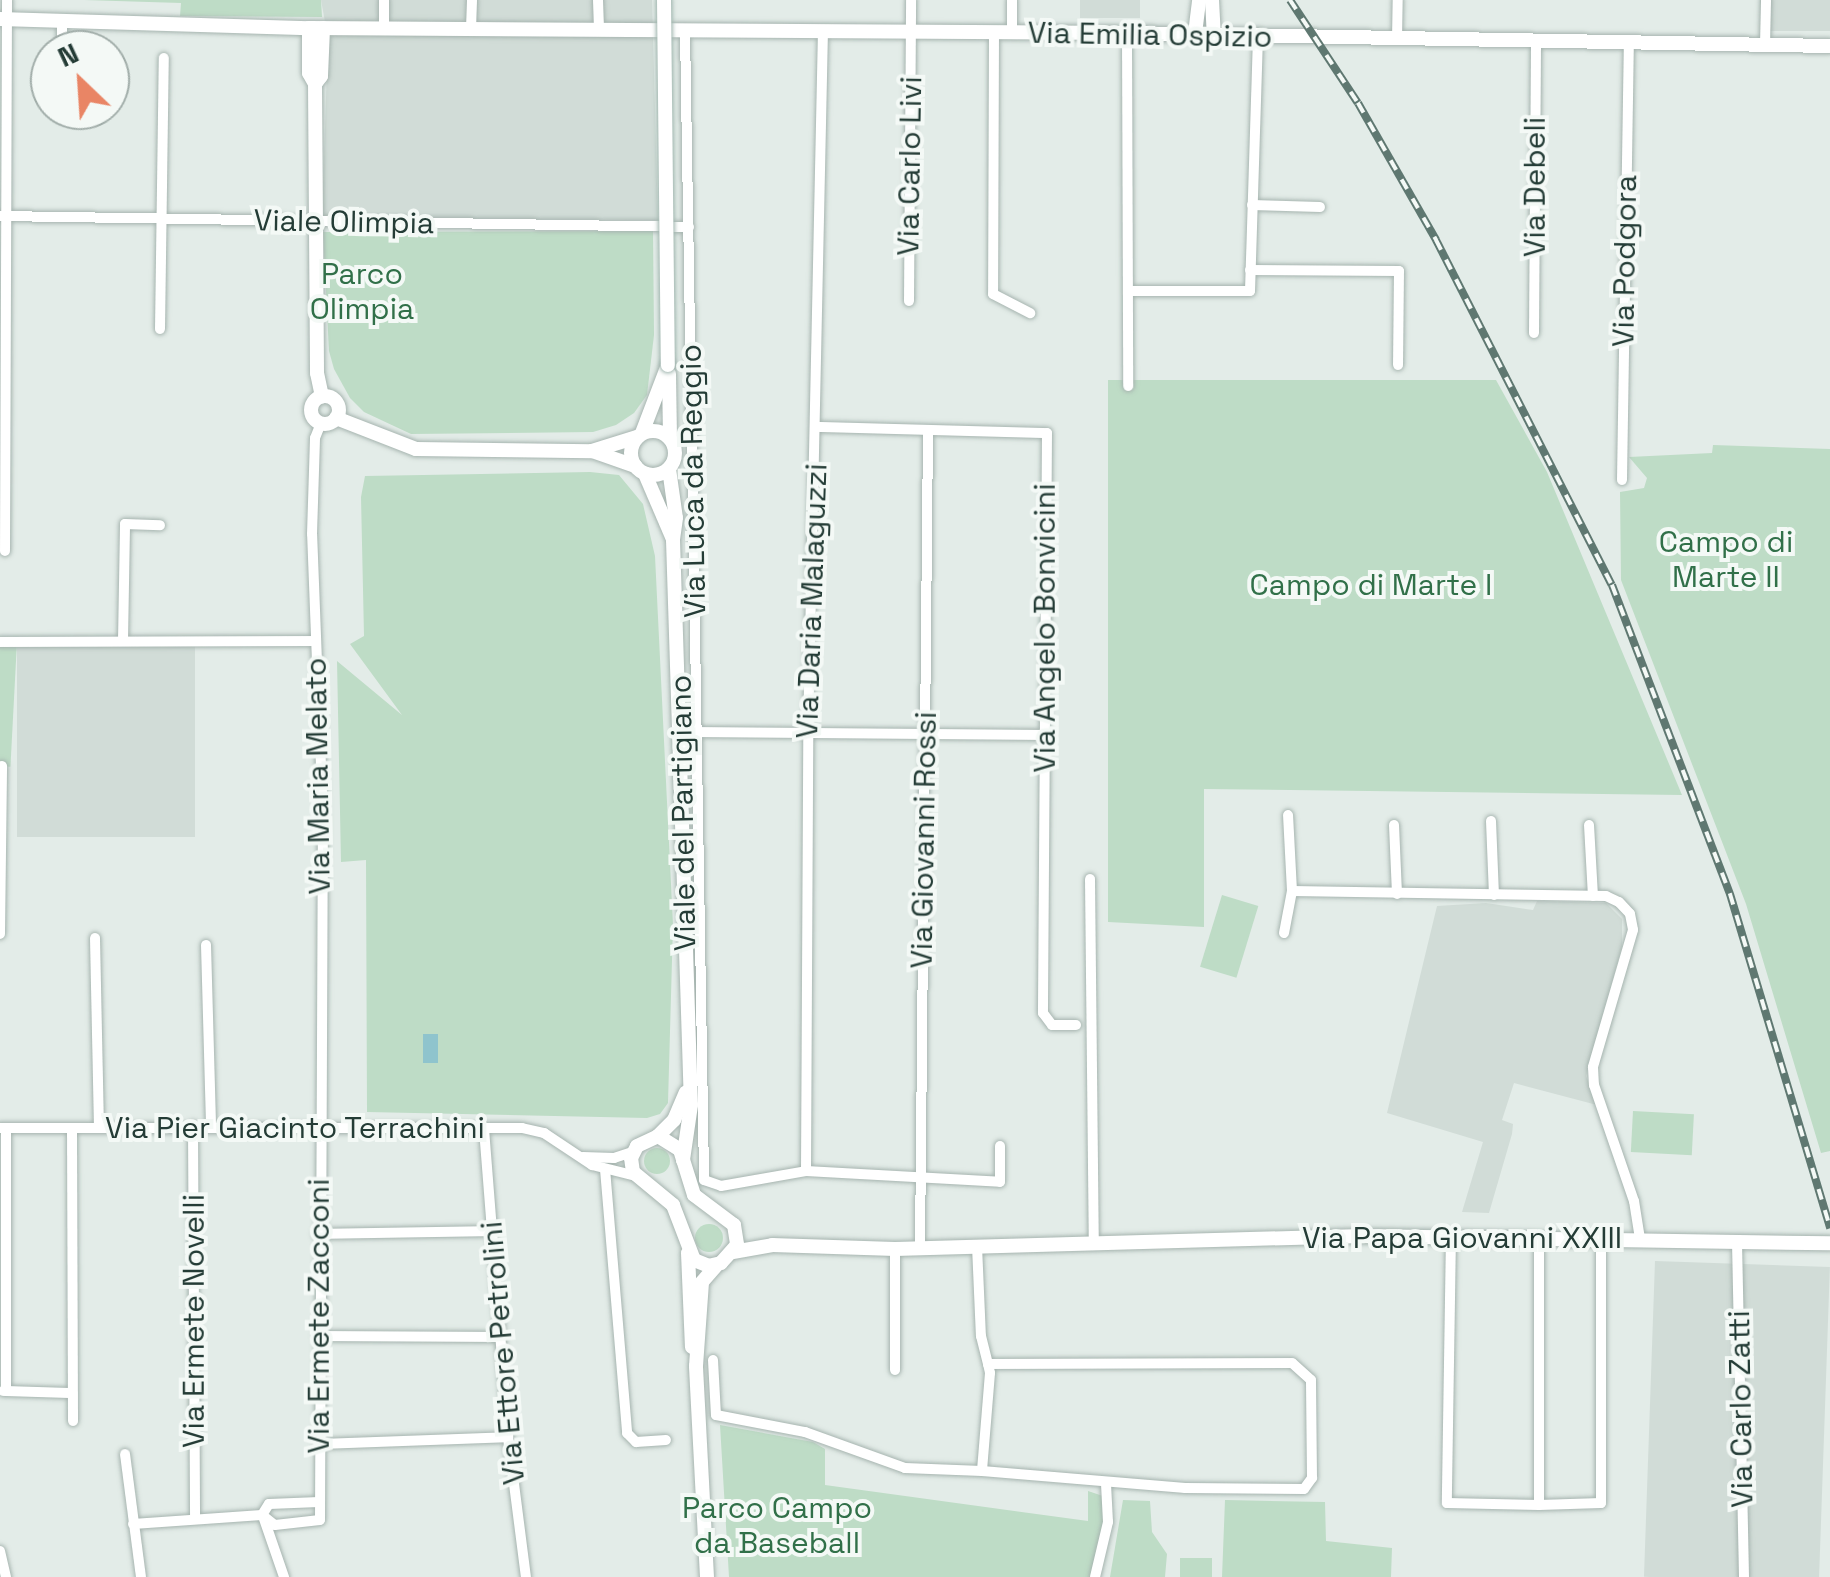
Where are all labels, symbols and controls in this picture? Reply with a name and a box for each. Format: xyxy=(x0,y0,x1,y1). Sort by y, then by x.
street label: Via Emilia Ospizio xyxy=(1027,15,1273,55)
north arrow xyxy=(30,30,130,130)
text: N xyxy=(52,34,84,75)
street label: Via Carlo Livi xyxy=(890,76,930,256)
street label: Via Debeli xyxy=(1517,117,1553,257)
street label: Via Podgora xyxy=(1606,175,1644,347)
street label: Viale Olimpia xyxy=(253,202,435,242)
park label: Parco Olimpia xyxy=(310,256,414,326)
street label: Via Luca da Reggio xyxy=(673,344,713,618)
street label: Via Daria Malaguzzi xyxy=(789,463,835,739)
street label: Via Angelo Bonvicini xyxy=(1027,483,1063,773)
park label: Campo di Marte II xyxy=(1659,524,1793,594)
park label: Campo di Marte I xyxy=(1250,567,1492,603)
street label: Via Maria Melato xyxy=(298,657,338,895)
street label: Viale del Partigiano xyxy=(663,675,703,951)
street label: Via Giovanni Rossi xyxy=(904,711,944,969)
street label: Via Pier Giacinto Terrachini xyxy=(105,1110,485,1146)
street label: Via Ermete Zacconi xyxy=(301,1178,337,1454)
street label: Via Ermete Novelli xyxy=(176,1194,212,1448)
street label: Via Ettore Petrolini xyxy=(474,1220,532,1486)
street label: Via Papa Giovanni XXIII xyxy=(1302,1220,1622,1256)
street label: Via Carlo Zatti xyxy=(1721,1310,1761,1508)
park label: Parco Campo da Baseball xyxy=(682,1490,872,1560)

